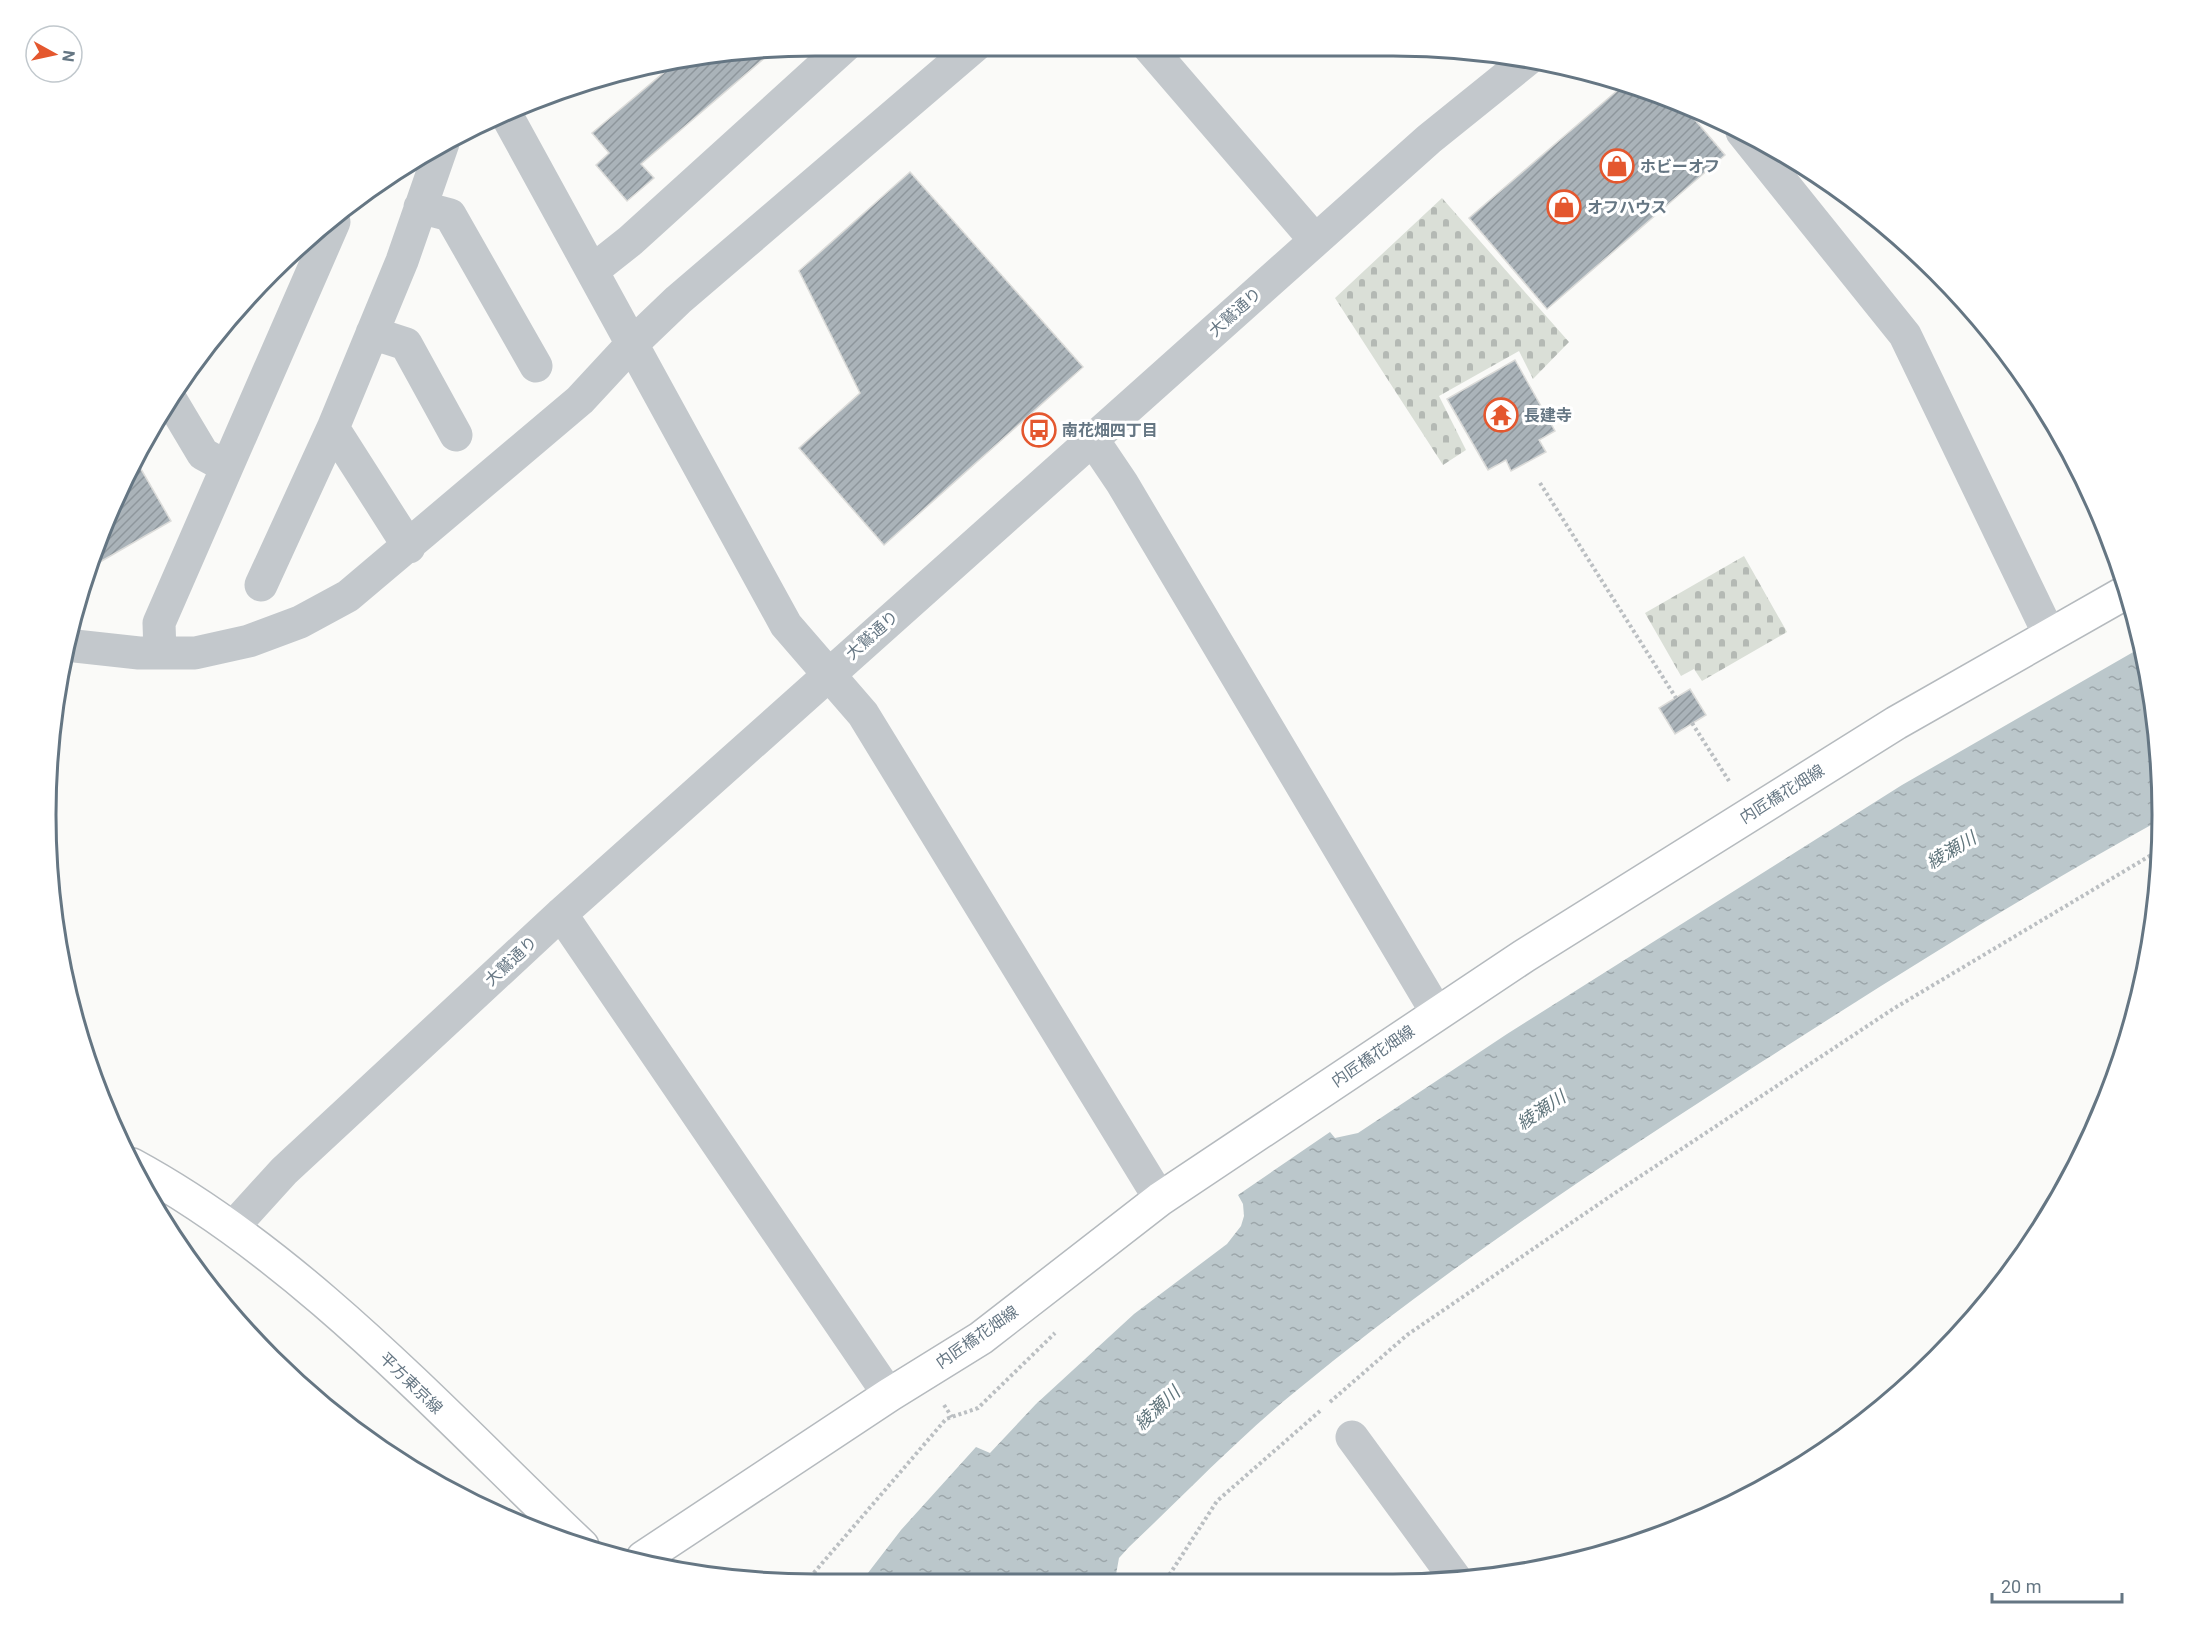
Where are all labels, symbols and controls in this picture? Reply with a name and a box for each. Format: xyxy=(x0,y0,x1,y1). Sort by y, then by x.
north arrow xyxy=(24,24,84,84)
text: N xyxy=(58,49,79,63)
shop icon: ホビーオフ xyxy=(1599,148,1635,184)
place label: ホビーオフ xyxy=(1640,157,1720,176)
shop icon: オフハウス xyxy=(1546,189,1582,225)
place label: オフハウス xyxy=(1587,198,1667,217)
street label: 大鷲通り xyxy=(1205,284,1265,340)
temple icon: 長建寺 xyxy=(1483,397,1519,433)
place label: 長建寺 xyxy=(1524,406,1572,425)
bus stop icon: 南花畑四丁目 xyxy=(1021,412,1057,448)
place label: 南花畑四丁目 xyxy=(1062,421,1158,440)
street label: 大鷲通り xyxy=(842,607,902,663)
street label: 内匠橋花畑線 xyxy=(1736,761,1828,827)
water label: 綾瀬川 xyxy=(1922,826,1981,873)
street label: 大鷲通り xyxy=(481,932,541,990)
street label: 内匠橋花畑線 xyxy=(1328,1021,1418,1091)
water label: 綾瀬川 xyxy=(1513,1085,1571,1134)
street label: 内匠橋花畑線 xyxy=(932,1302,1022,1372)
street label: 平方東京線 xyxy=(376,1348,446,1418)
water label: 綾瀬川 xyxy=(1130,1381,1185,1434)
scale bar xyxy=(1992,1566,2122,1604)
text: 20 m xyxy=(2001,1576,2041,1597)

